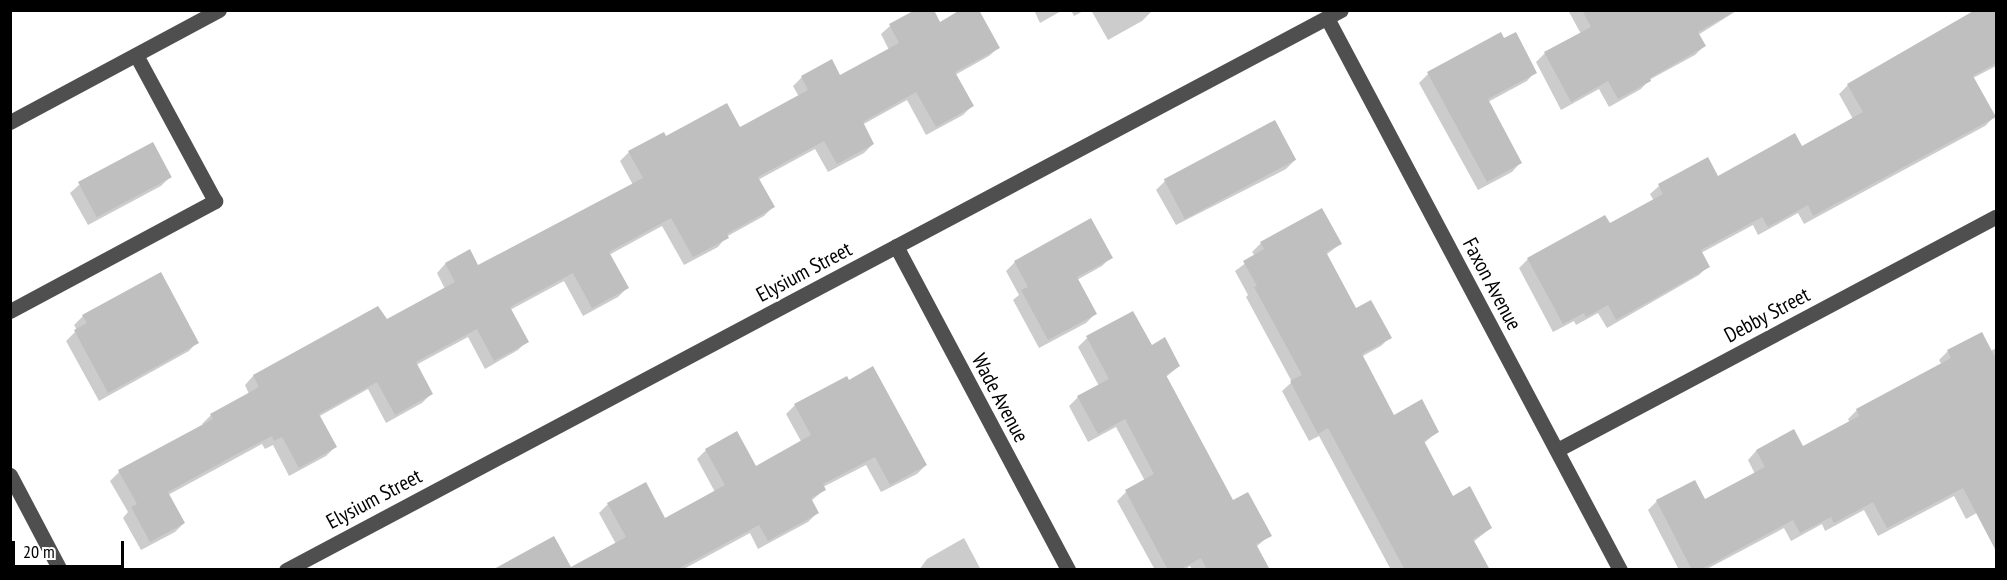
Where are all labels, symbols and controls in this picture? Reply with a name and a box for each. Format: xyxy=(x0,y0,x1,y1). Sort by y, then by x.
street label: Faxon Avenue xyxy=(1457,233,1527,335)
street label: Elysium Street xyxy=(752,236,856,308)
street label: Debby Street xyxy=(1720,282,1814,348)
street label: Wade Avenue xyxy=(966,349,1034,447)
street label: Elysium Street xyxy=(322,463,426,535)
scale bar xyxy=(15,529,128,567)
text: 20 m xyxy=(23,540,55,563)

